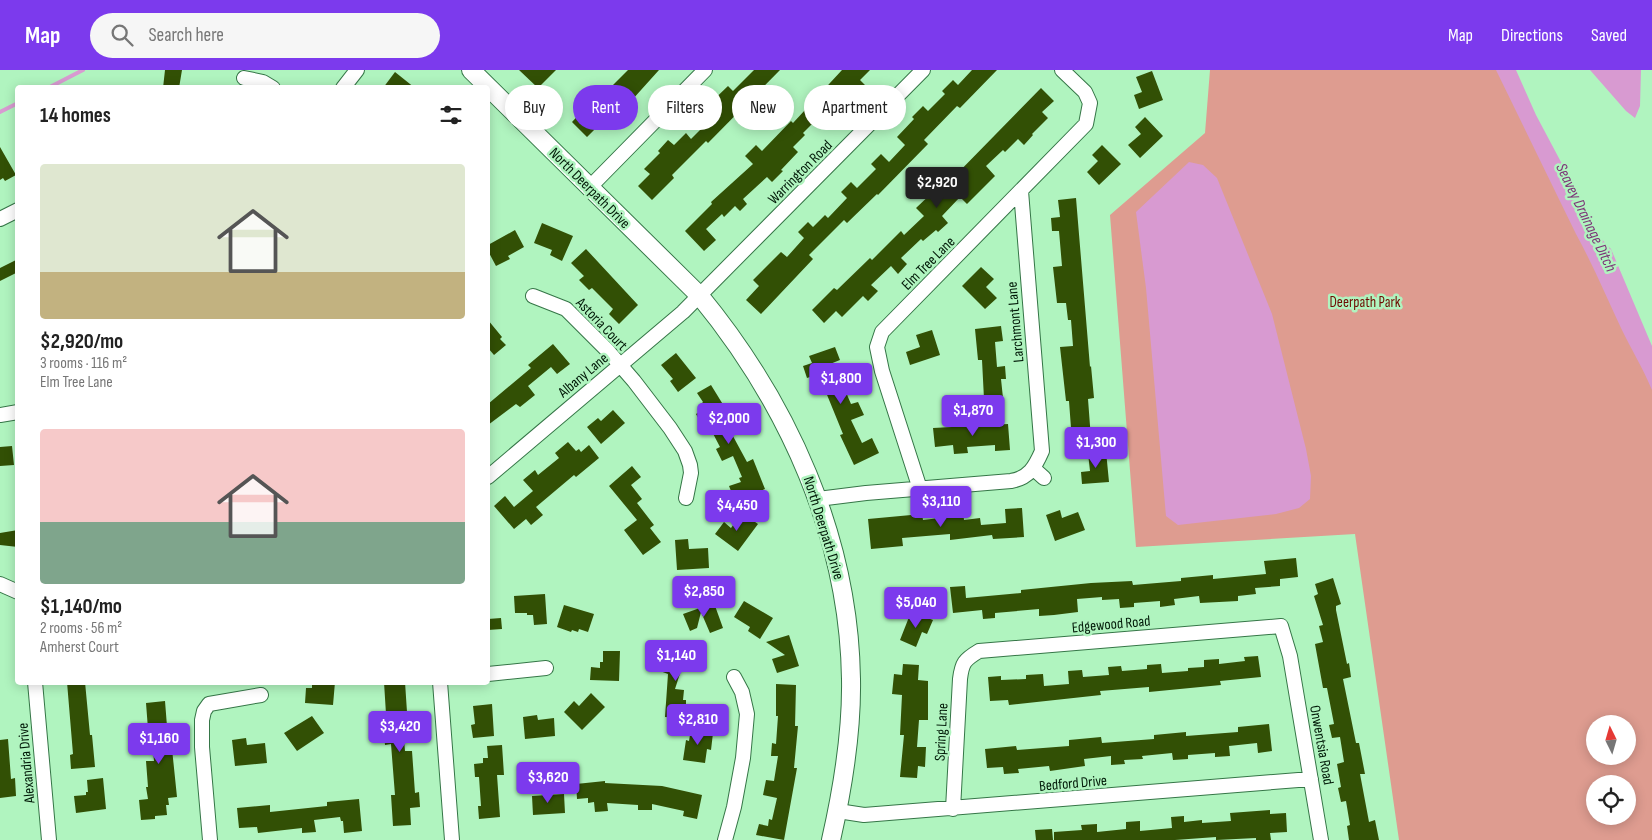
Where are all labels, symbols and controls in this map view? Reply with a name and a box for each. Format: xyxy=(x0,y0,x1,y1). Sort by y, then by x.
search box xyxy=(90,13,440,58)
text: Map xyxy=(25,21,60,50)
icon: search xyxy=(108,21,136,49)
text: Search here xyxy=(148,24,224,47)
text: Map xyxy=(1448,25,1473,46)
text: Directions xyxy=(1501,25,1563,46)
text: Saved xyxy=(1591,25,1627,46)
chip: Buy xyxy=(505,85,563,130)
chip: Rent xyxy=(573,85,638,130)
chip: Filters xyxy=(648,85,722,130)
chip: New xyxy=(732,85,794,130)
chip: Apartment xyxy=(804,85,906,130)
icon: filters xyxy=(437,101,465,129)
text: 14 homes xyxy=(40,103,111,128)
street label: Warrington Road xyxy=(764,136,837,209)
street label: North Deerpath Drive xyxy=(545,144,634,233)
water label: Seavey Drainage Ditch xyxy=(1551,160,1620,275)
pin: $2,920 xyxy=(896,166,978,209)
text: $2,920 xyxy=(916,173,958,192)
icon: home xyxy=(208,196,298,286)
street label: Elm Tree Lane xyxy=(898,233,959,294)
street label: Larchmont Lane xyxy=(1003,281,1028,363)
street label: Astoria Court xyxy=(571,293,632,355)
park label: Deerpath Park xyxy=(1329,293,1401,312)
text: $2,920/mo xyxy=(40,329,123,354)
street label: Albany Lane xyxy=(554,349,612,402)
text: 3 rooms · 116 m² xyxy=(40,354,127,373)
pin: $1,800 xyxy=(800,362,882,405)
text: $1,800 xyxy=(820,369,862,388)
text: Elm Tree Lane xyxy=(40,373,113,392)
pin: $1,870 xyxy=(932,394,1014,437)
text: $1,870 xyxy=(953,401,993,420)
pin: $2,000 xyxy=(688,402,770,445)
text: $2,000 xyxy=(708,409,750,428)
pin: $1,300 xyxy=(1055,426,1137,469)
text: $1,300 xyxy=(1076,433,1116,452)
icon: home xyxy=(208,461,298,551)
street label: North Deerpath Drive xyxy=(799,474,848,582)
pin: $3,110 xyxy=(900,486,982,528)
pin: $4,450 xyxy=(696,490,778,532)
text: $3,110 xyxy=(921,492,961,511)
text: $4,450 xyxy=(716,496,758,515)
pin: $2,850 xyxy=(663,576,745,618)
text: $2,850 xyxy=(683,582,725,601)
pin: $5,040 xyxy=(875,586,957,629)
text: $5,040 xyxy=(895,593,937,612)
text: $1,140/mo xyxy=(40,594,122,619)
street label: Edgewood Road xyxy=(1071,612,1151,637)
text: 2 rooms · 56 m² xyxy=(40,619,122,638)
text: Amherst Court xyxy=(40,638,119,657)
pin: $1,140 xyxy=(635,640,717,682)
text: $1,140 xyxy=(656,646,696,665)
street label: Spring Lane xyxy=(930,702,953,762)
pin: $2,810 xyxy=(657,704,739,746)
street label: Onwentsia Road xyxy=(1305,704,1338,786)
pin: $3,420 xyxy=(359,710,441,753)
text: $2,810 xyxy=(678,710,718,729)
north arrow xyxy=(1586,715,1636,765)
map controls xyxy=(1586,715,1636,825)
text: $3,420 xyxy=(379,717,421,736)
street label: Alexandria Drive xyxy=(14,722,40,805)
pin: $1,160 xyxy=(118,722,200,765)
text: $1,160 xyxy=(139,729,179,748)
pin: $3,620 xyxy=(507,762,589,804)
text: $3,620 xyxy=(527,768,569,787)
street label: Bedford Drive xyxy=(1038,771,1108,796)
button: locate xyxy=(1586,775,1636,825)

